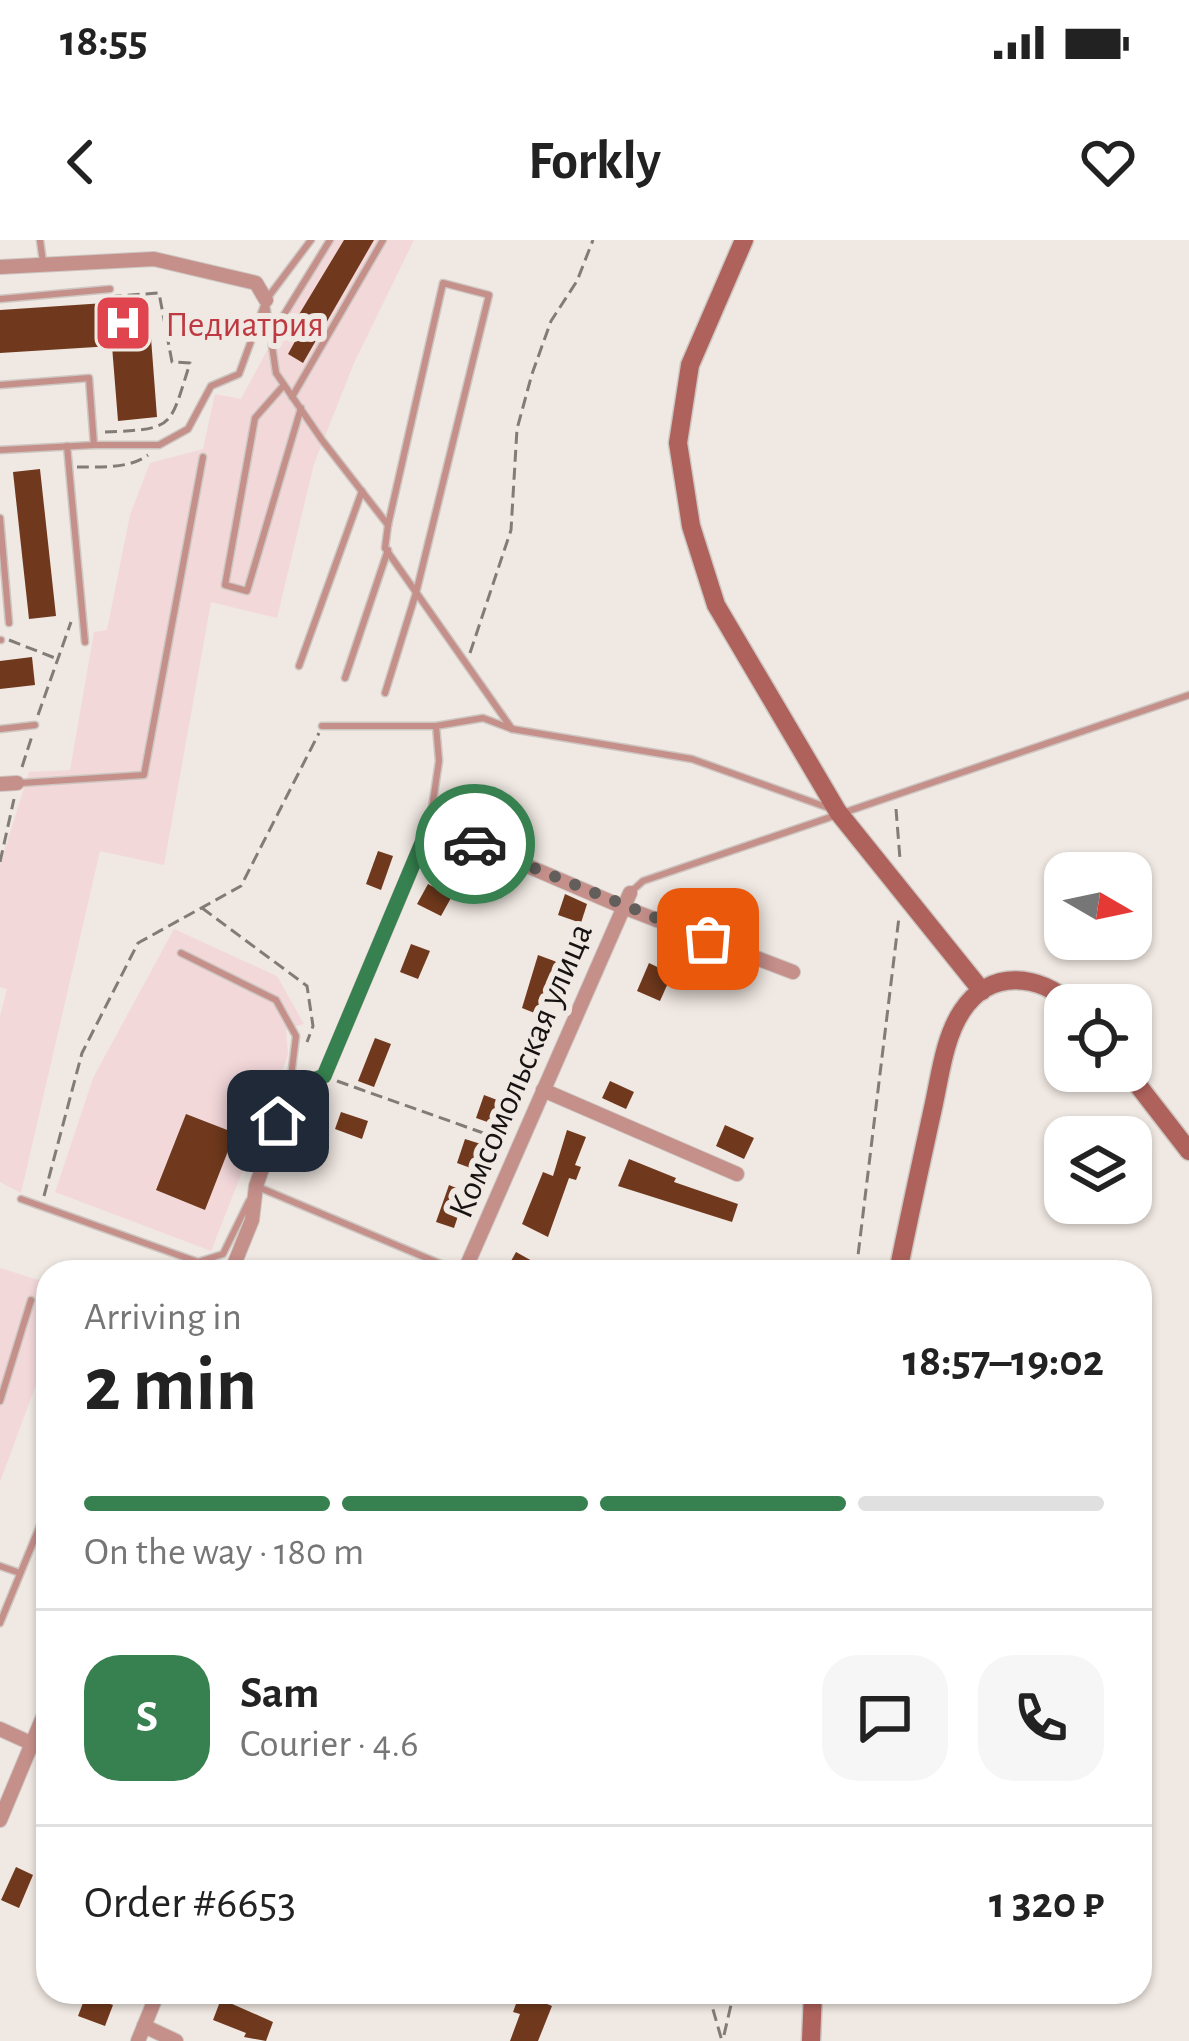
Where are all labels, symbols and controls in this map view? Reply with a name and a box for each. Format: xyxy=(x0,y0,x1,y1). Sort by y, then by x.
text: 18:55 xyxy=(60,19,148,64)
icon: back xyxy=(48,129,114,195)
icon: heart xyxy=(1075,129,1141,195)
text: Forkly xyxy=(528,135,661,189)
hospital icon: Педиатрия xyxy=(92,292,154,354)
place label: Педиатрия xyxy=(165,307,324,343)
courier xyxy=(415,784,535,904)
icon: car xyxy=(442,811,508,877)
north arrow xyxy=(1044,852,1152,960)
map controls xyxy=(1044,852,1152,1224)
pin xyxy=(657,888,759,990)
icon: bag xyxy=(675,906,741,972)
street label: Комсомольская улица xyxy=(442,918,599,1223)
button: locate xyxy=(1044,984,1152,1092)
pin xyxy=(227,1070,329,1172)
icon: home xyxy=(245,1088,311,1154)
button: layers xyxy=(1044,1116,1152,1224)
text: Arriving in xyxy=(84,1298,242,1337)
text: 18:57–19:02 xyxy=(903,1339,1104,1384)
text: 2 min xyxy=(84,1347,257,1425)
text: On the way · 180 m xyxy=(84,1533,364,1572)
button: chat xyxy=(822,1655,948,1781)
button: phone xyxy=(978,1655,1104,1781)
text: Sam xyxy=(240,1671,319,1716)
text: S xyxy=(136,1695,158,1740)
text: Courier · 4.6 xyxy=(240,1725,419,1764)
text: Order #6653 xyxy=(84,1881,296,1926)
text: 1 320 ₽ xyxy=(989,1881,1104,1926)

